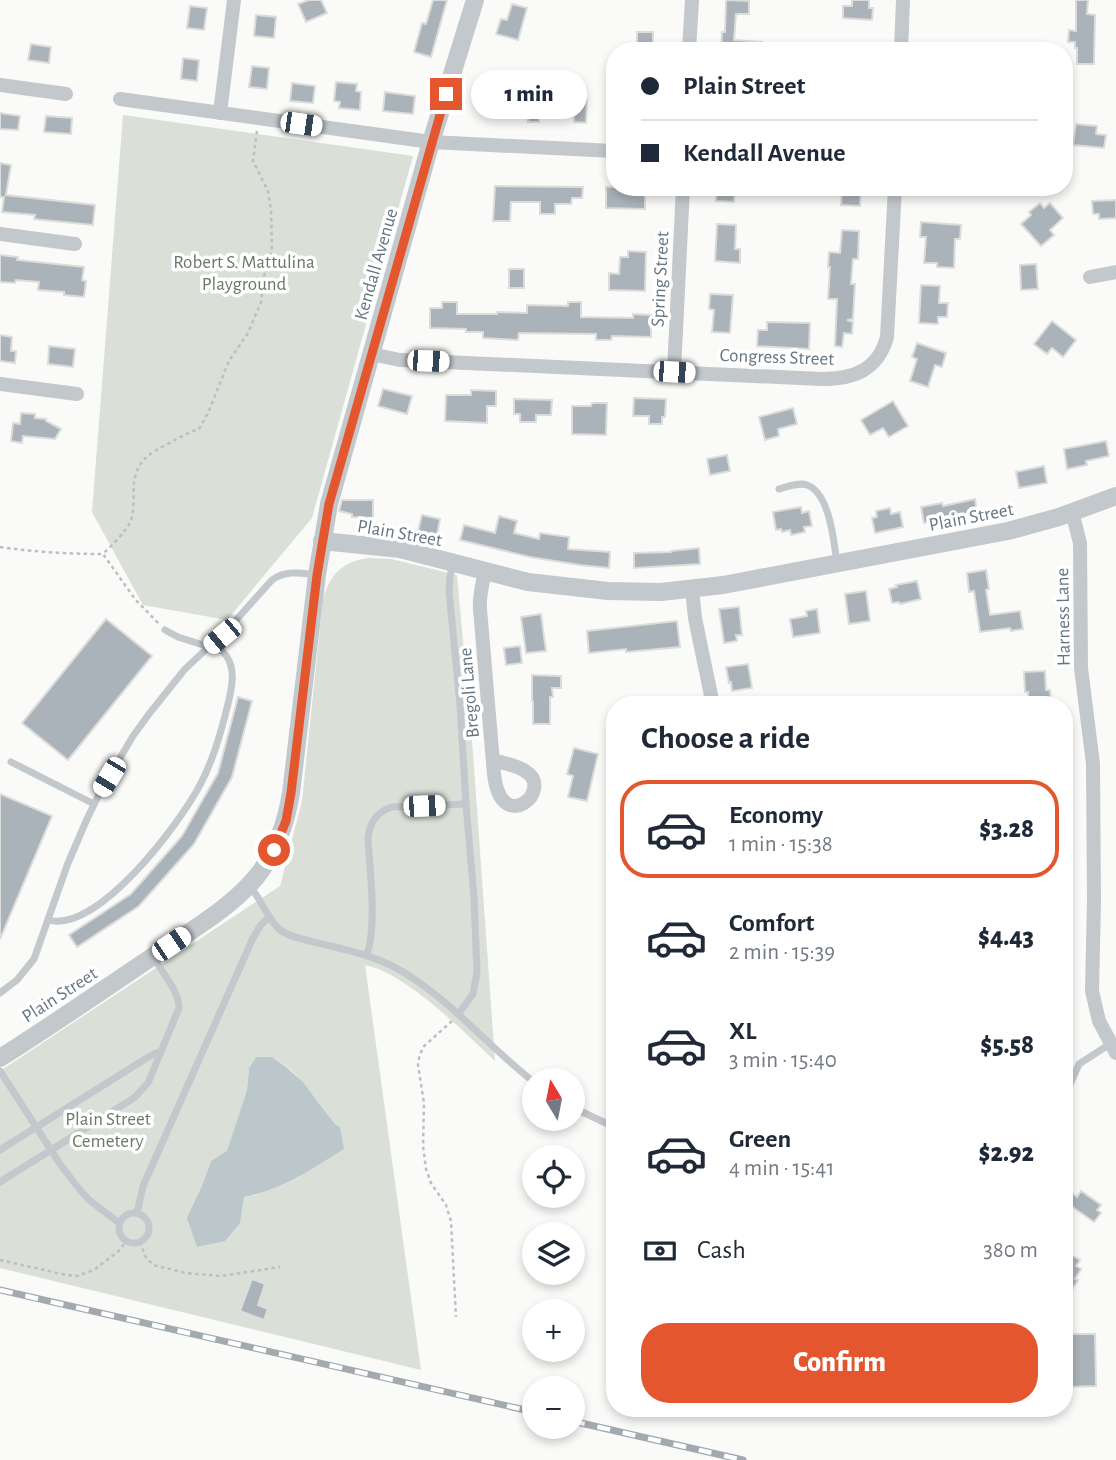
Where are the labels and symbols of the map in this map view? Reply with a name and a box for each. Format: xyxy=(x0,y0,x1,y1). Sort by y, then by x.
callout: 1 min xyxy=(471,70,586,119)
route end xyxy=(430,78,462,110)
car xyxy=(279,111,324,137)
street label: Kendall Avenue xyxy=(351,206,401,322)
street label: Spring Street xyxy=(648,231,672,328)
park label: Robert S. Mattulina Playground xyxy=(173,253,315,294)
street label: Congress Street xyxy=(719,346,834,369)
car xyxy=(407,350,450,372)
car xyxy=(653,360,696,384)
street label: Plain Street xyxy=(927,500,1015,535)
street label: Plain Street xyxy=(356,517,444,550)
street label: Harness Lane xyxy=(1053,568,1074,666)
car xyxy=(200,614,245,658)
street label: Bregoli Lane xyxy=(456,647,483,739)
car xyxy=(90,754,129,800)
car xyxy=(403,795,446,817)
route start xyxy=(258,834,290,866)
car xyxy=(148,924,195,964)
street label: Plain Street xyxy=(19,964,101,1027)
north arrow xyxy=(522,1068,584,1130)
park label: Plain Street Cemetery xyxy=(65,1110,151,1151)

